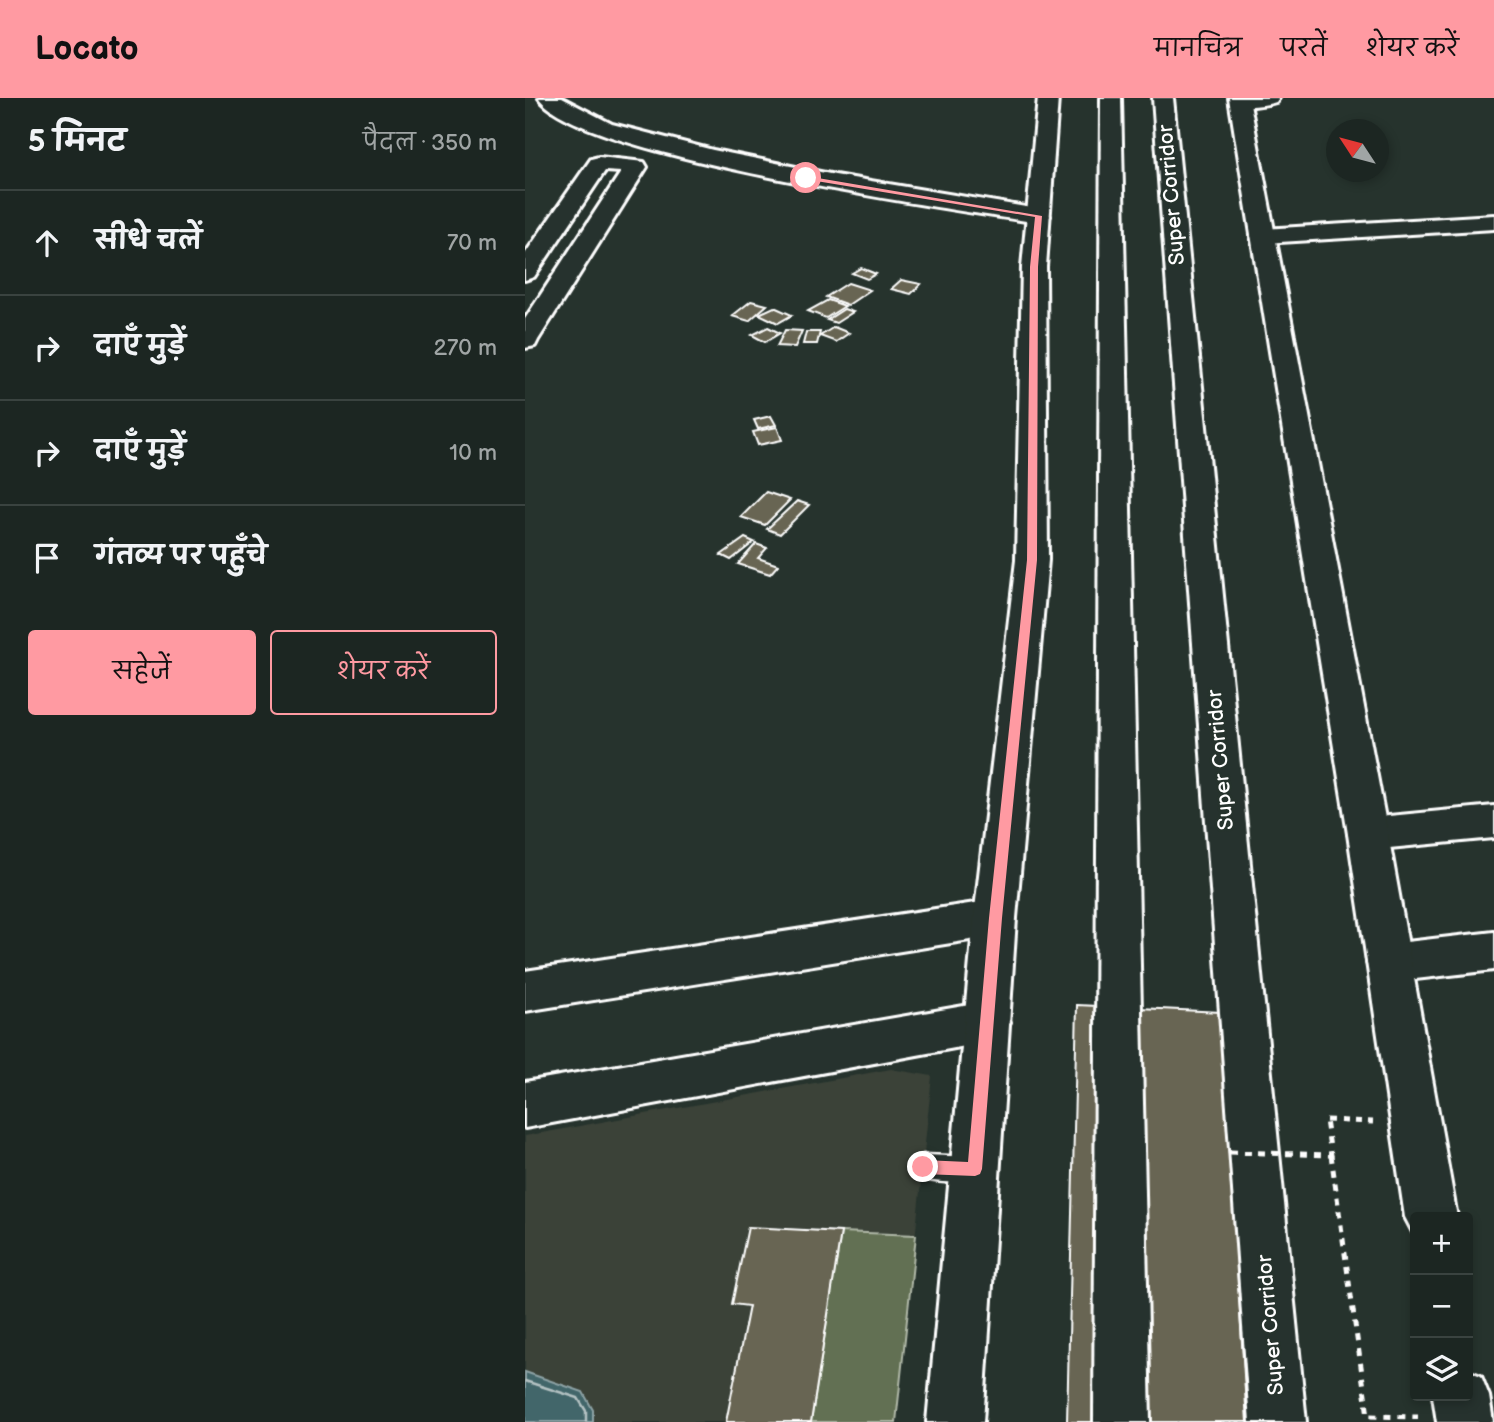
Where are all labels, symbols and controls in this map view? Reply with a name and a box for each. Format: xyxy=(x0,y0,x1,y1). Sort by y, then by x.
text: Locato xyxy=(35,29,139,69)
text: मानचित्र xyxy=(1154,34,1242,63)
text: परतें xyxy=(1280,34,1327,63)
text: शेयर करें xyxy=(1365,34,1459,63)
north arrow xyxy=(1326,119,1389,182)
street label: Super Corridor xyxy=(1153,123,1190,266)
text: 5 मिनट xyxy=(28,124,126,160)
text: पैदल · 350 m xyxy=(363,129,497,157)
route start xyxy=(790,162,821,193)
icon: ahead xyxy=(28,224,66,262)
text: सीधे चलें xyxy=(95,226,202,257)
text: 70 m xyxy=(447,229,497,257)
icon: right xyxy=(28,329,66,367)
text: दाएँ मुड़ें xyxy=(95,331,186,362)
text: 270 m xyxy=(433,334,497,362)
icon: right xyxy=(28,434,66,472)
text: दाएँ मुड़ें xyxy=(95,436,186,467)
text: 10 m xyxy=(449,439,497,467)
icon: arrive xyxy=(28,539,66,577)
text: गंतव्य पर पहुँचे xyxy=(95,541,267,572)
button: सहेजें xyxy=(28,630,256,715)
button: शेयर करें xyxy=(270,630,497,715)
street label: Super Corridor xyxy=(1202,688,1239,831)
route end xyxy=(907,1151,938,1182)
map controls xyxy=(1410,1212,1473,1401)
button: + xyxy=(1410,1212,1473,1275)
street label: Super Corridor xyxy=(1252,1253,1289,1396)
button: − xyxy=(1410,1275,1473,1338)
button: layers xyxy=(1410,1338,1473,1401)

